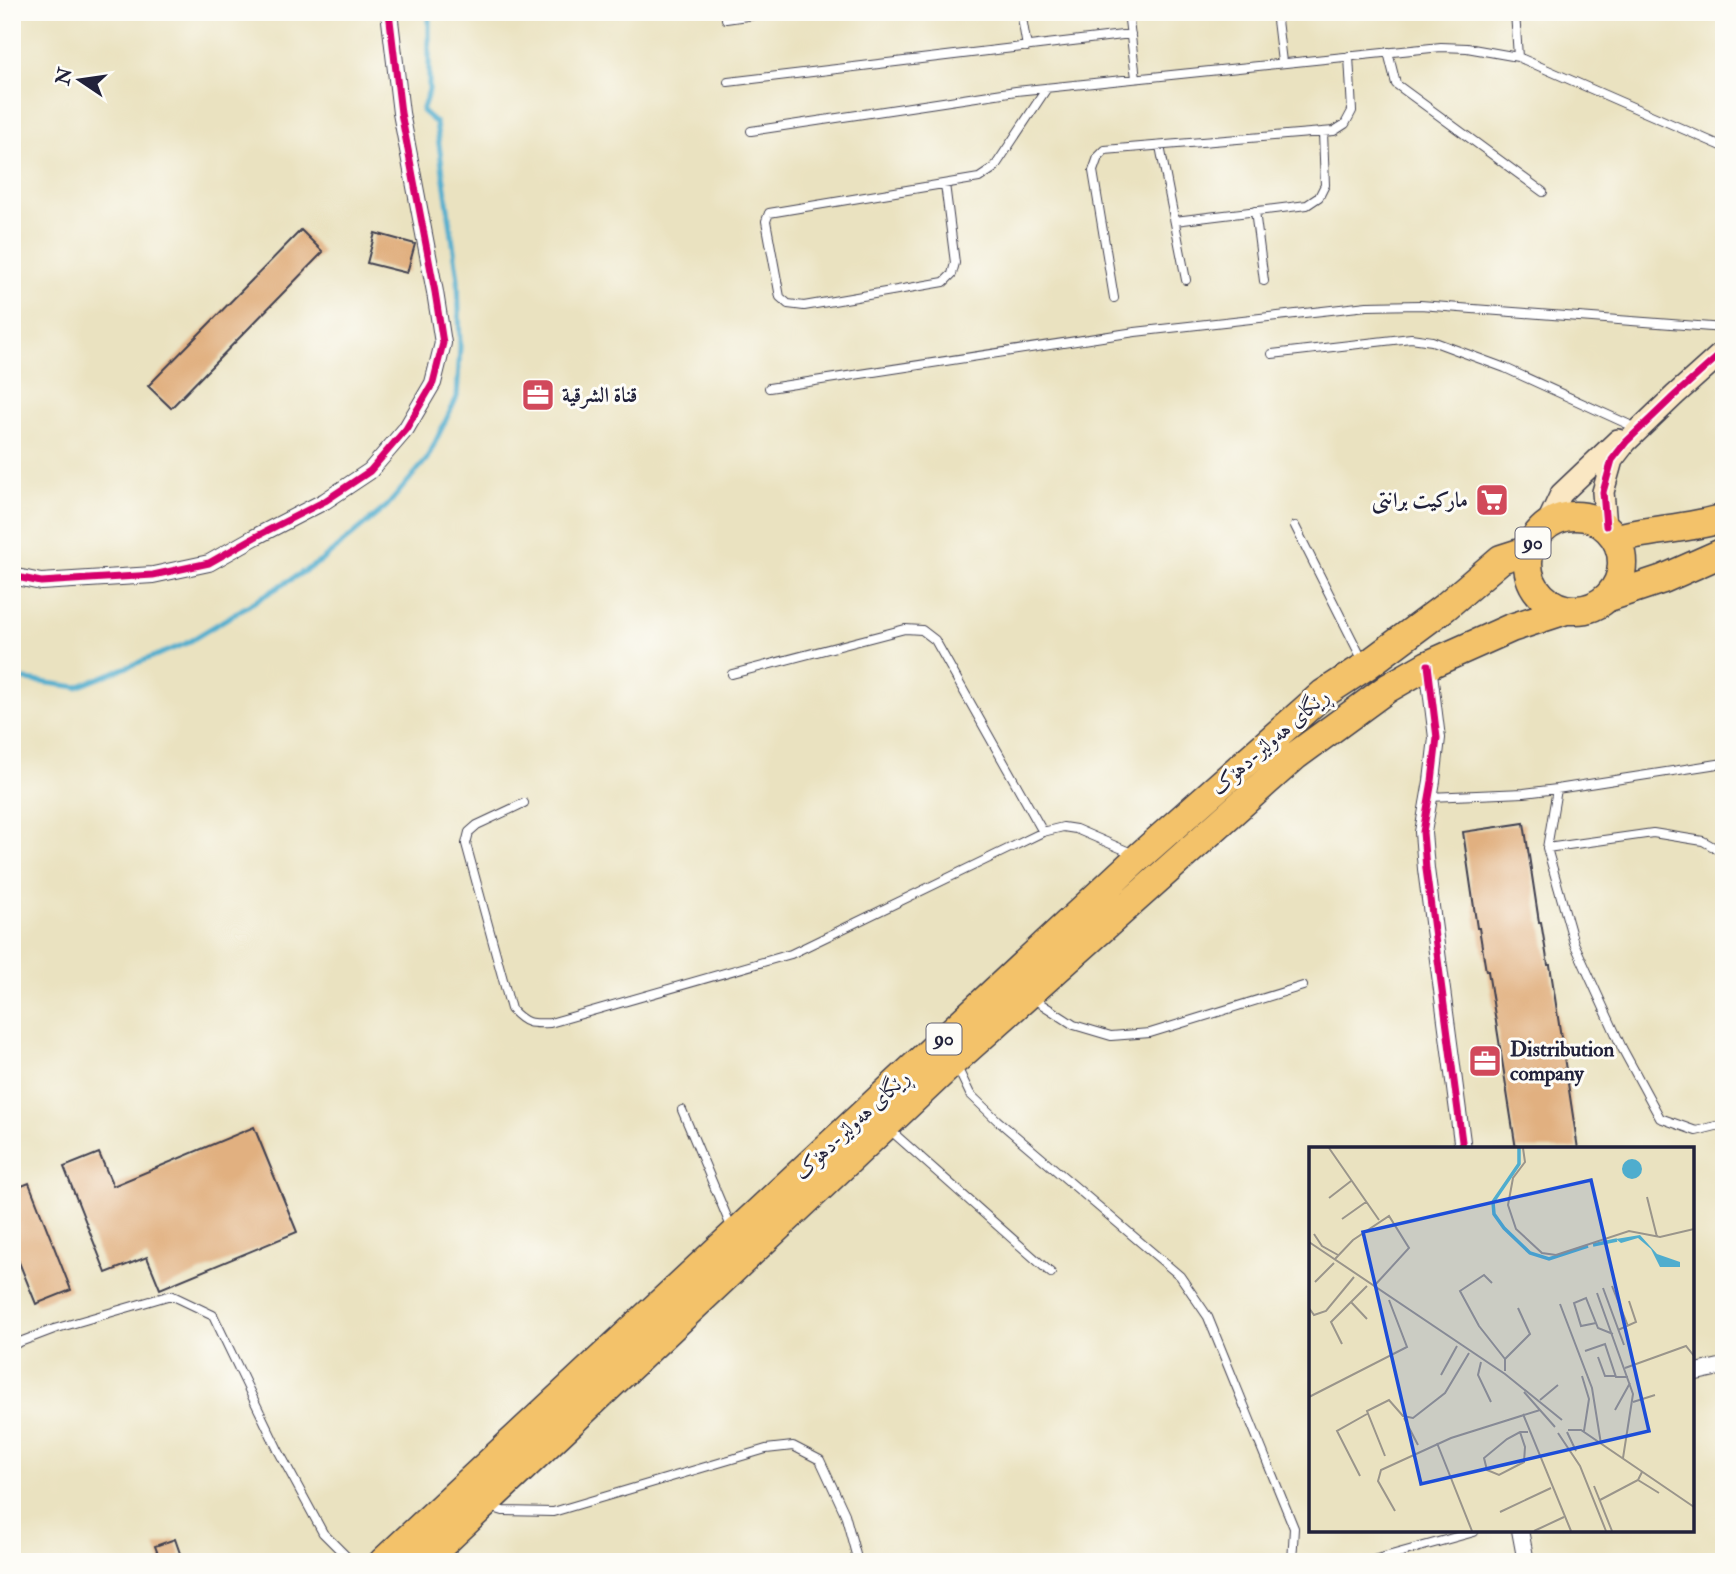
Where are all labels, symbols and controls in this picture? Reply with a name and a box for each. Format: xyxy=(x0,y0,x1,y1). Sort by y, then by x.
north arrow xyxy=(46,46,116,116)
text: N xyxy=(51,64,78,88)
office icon: قناة الشرقية xyxy=(519,376,557,414)
place label: قناة الشرقية xyxy=(562,382,637,409)
supermarket icon: مارکیت برانتی xyxy=(1473,481,1511,519)
place label: مارکیت برانتی xyxy=(1372,487,1468,514)
road number: 90 xyxy=(1516,528,1550,558)
street label: ڕێگای هەولێر-دهۆک xyxy=(1205,683,1337,803)
road number: 90 xyxy=(926,1023,962,1054)
place label: Distribution company xyxy=(1510,1036,1614,1087)
office icon: Distribution company xyxy=(1466,1042,1504,1080)
street label: ڕێگای هەولێر-دهۆک xyxy=(788,1064,918,1188)
inset map xyxy=(1309,1147,1694,1532)

